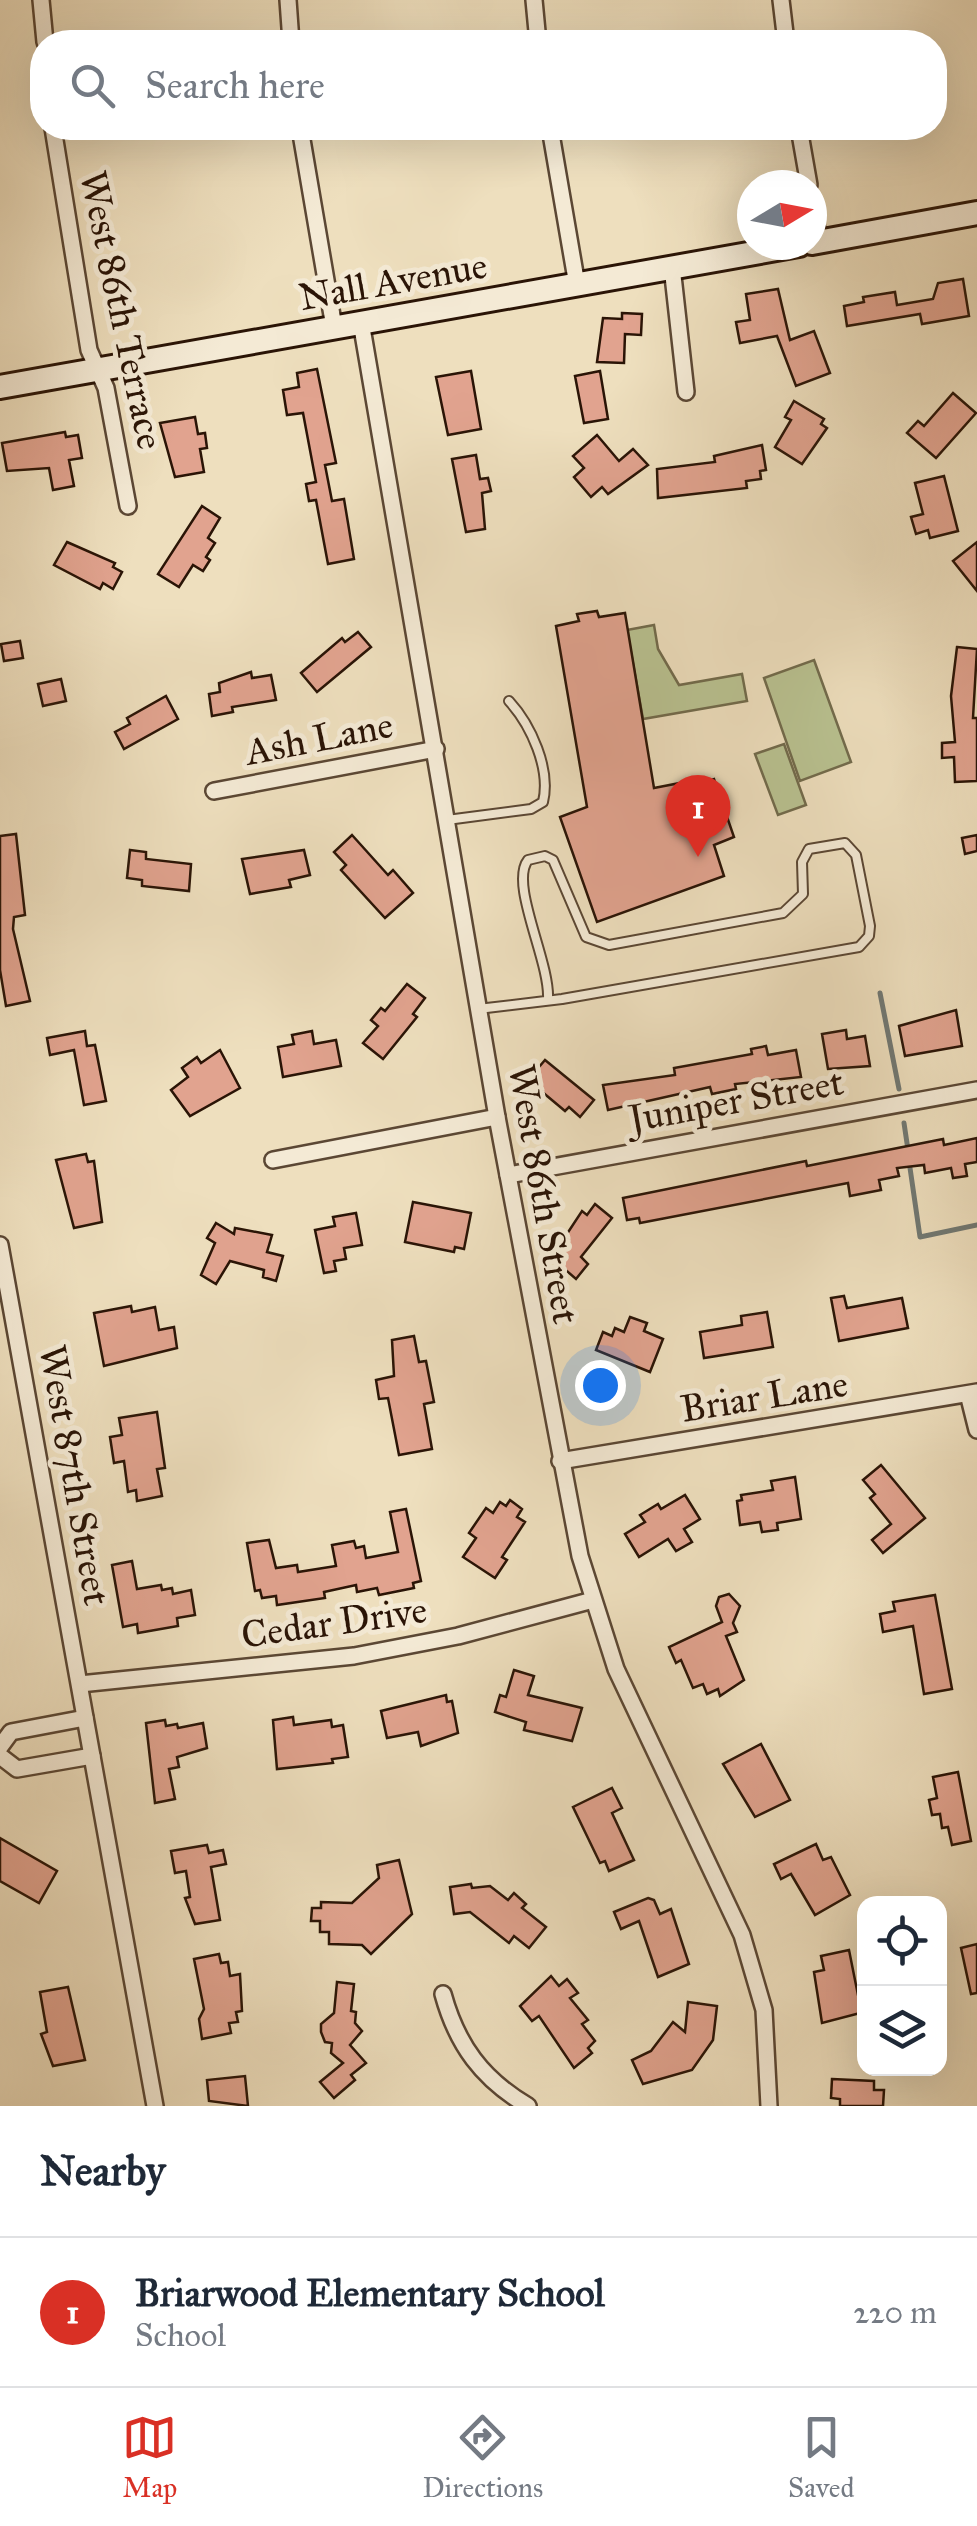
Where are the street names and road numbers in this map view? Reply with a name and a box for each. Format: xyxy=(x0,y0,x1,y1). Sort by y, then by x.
street label: West 86th Terrace xyxy=(70,167,174,453)
street label: Nall Avenue xyxy=(295,242,491,320)
street label: Ash Lane xyxy=(239,701,397,775)
street label: Juniper Street xyxy=(621,1058,847,1143)
street label: West 86th Street xyxy=(499,1061,589,1327)
street label: West 87th Street xyxy=(29,1341,121,1609)
street label: Briar Lane xyxy=(677,1360,851,1432)
street label: Cedar Drive xyxy=(238,1586,430,1658)

